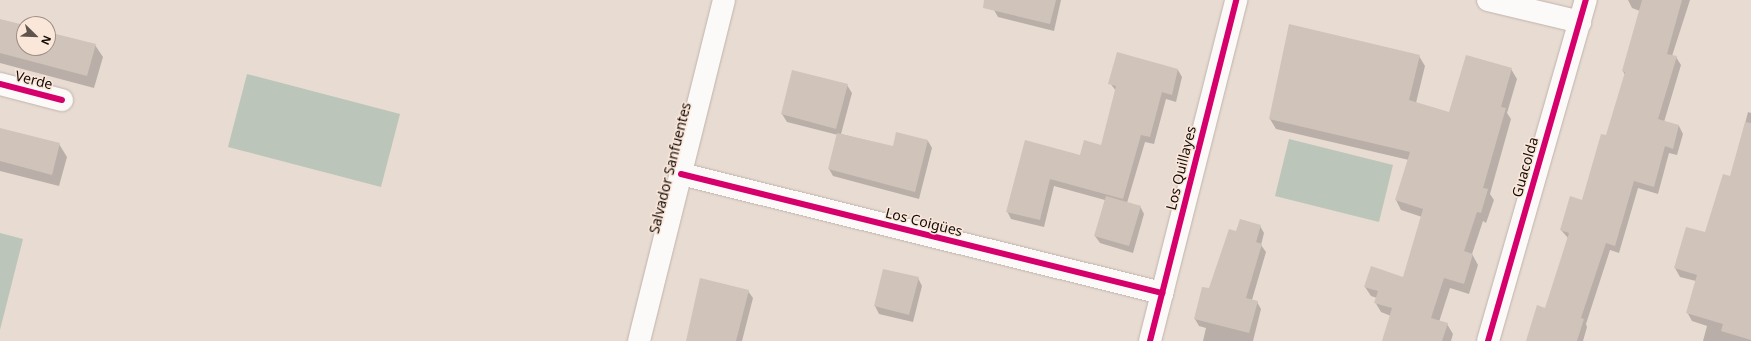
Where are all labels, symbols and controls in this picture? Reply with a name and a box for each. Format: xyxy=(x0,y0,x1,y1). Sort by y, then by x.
north arrow xyxy=(16,16,56,56)
text: N xyxy=(38,33,55,48)
street label: Verde xyxy=(14,67,54,93)
street label: Salvador Sanfuentes xyxy=(646,101,694,235)
street label: Los Quillayes xyxy=(1162,124,1200,212)
street label: Guacolda xyxy=(1508,135,1542,199)
street label: Los Coigües xyxy=(884,204,964,240)

